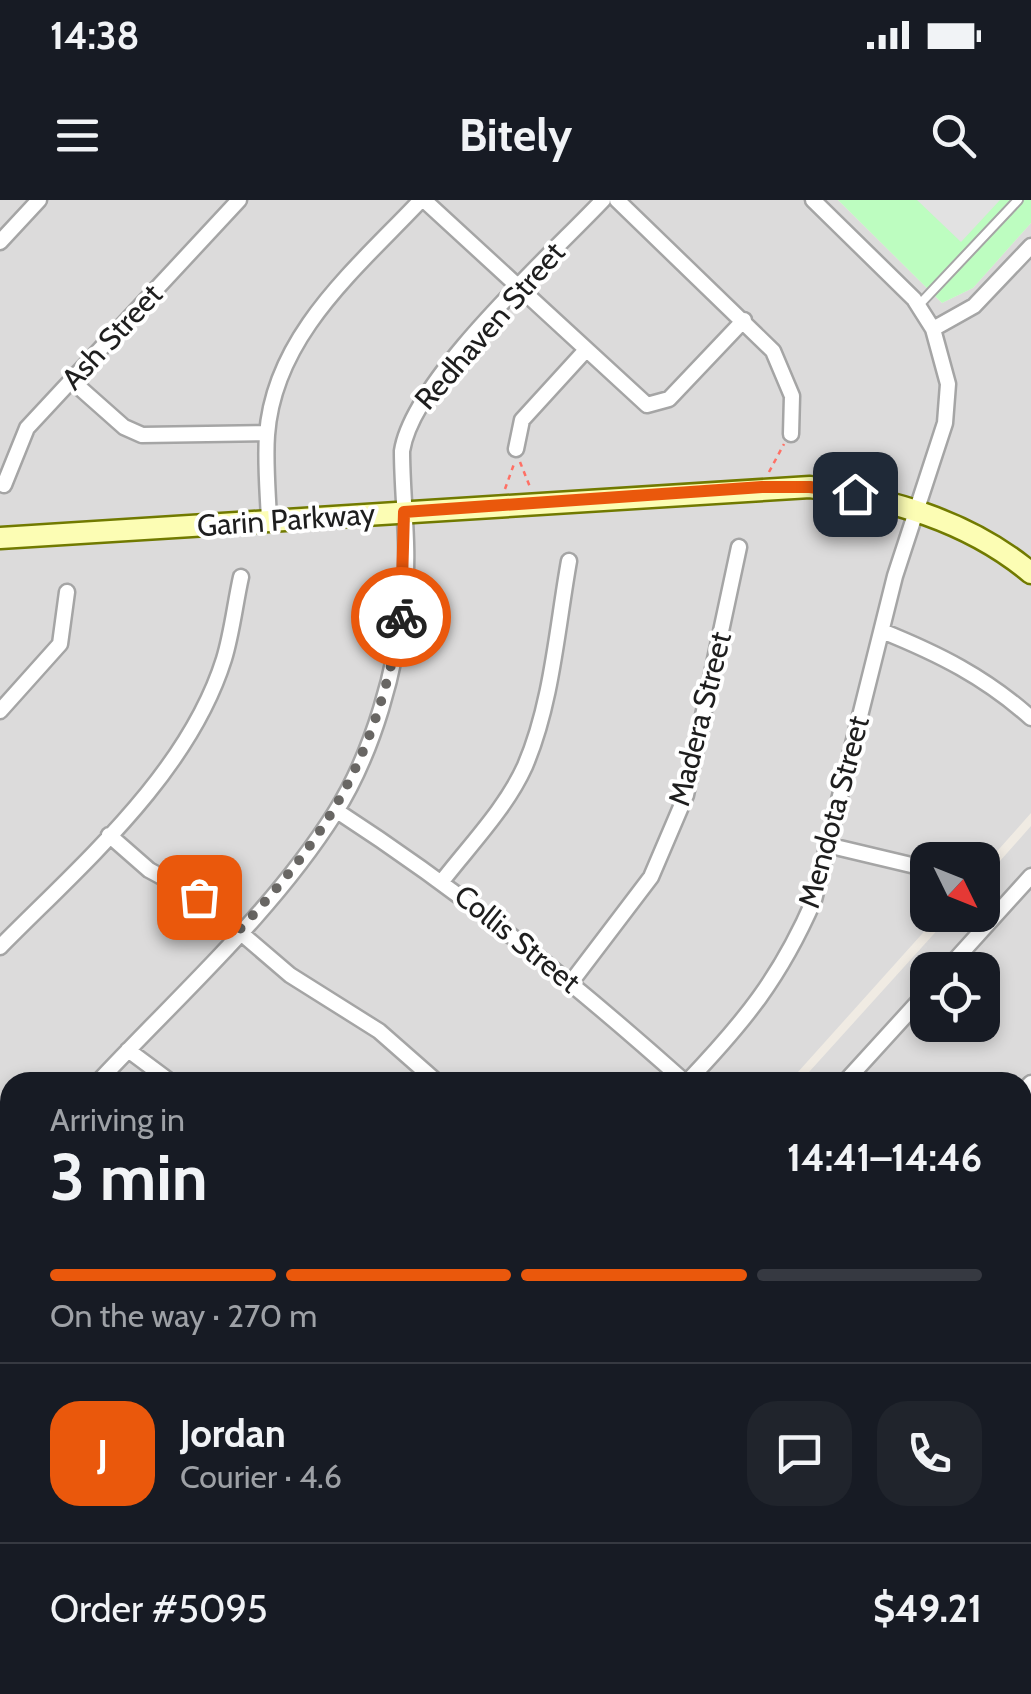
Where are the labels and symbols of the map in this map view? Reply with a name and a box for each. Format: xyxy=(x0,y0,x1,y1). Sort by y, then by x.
street label: Redhaven Street xyxy=(407,234,573,417)
street label: Ash Street xyxy=(53,276,170,397)
pin xyxy=(813,452,898,537)
street label: Garin Parkway xyxy=(196,495,376,544)
courier xyxy=(351,567,451,667)
street label: Madera Street xyxy=(660,628,739,810)
street label: Mendota Street xyxy=(790,712,877,912)
north arrow xyxy=(910,842,1000,932)
pin xyxy=(157,855,242,940)
street label: Collis Street xyxy=(447,877,588,1001)

